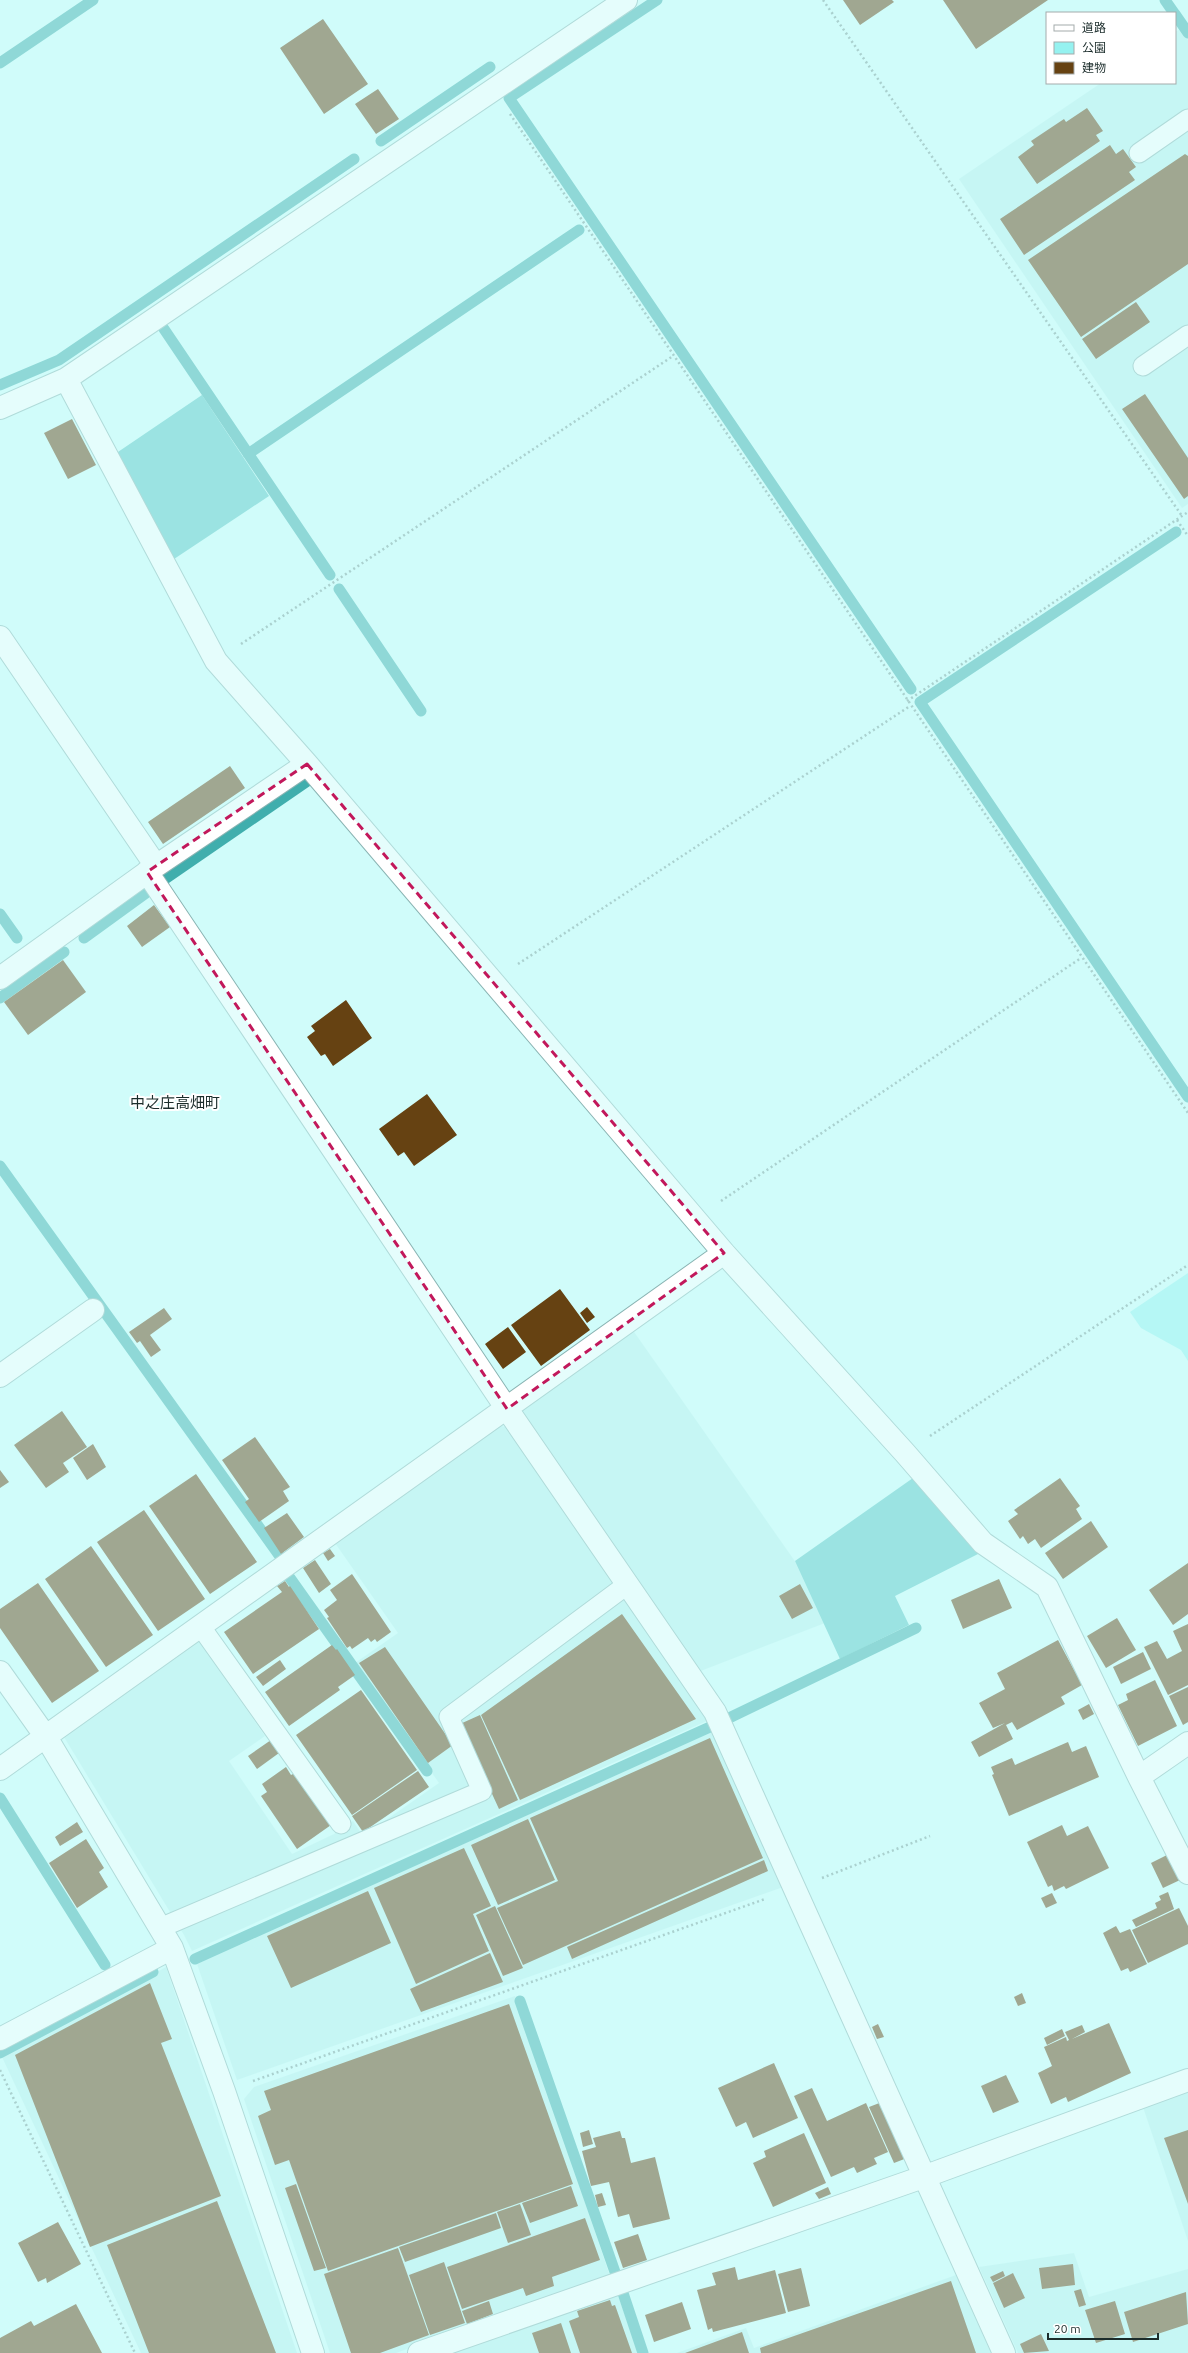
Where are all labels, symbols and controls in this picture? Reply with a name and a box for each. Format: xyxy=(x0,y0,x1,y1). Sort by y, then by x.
legend xyxy=(1046,12,1176,84)
text: 道路 xyxy=(1082,21,1106,34)
text: 公園 xyxy=(1082,41,1106,54)
text: 建物 xyxy=(1082,61,1106,74)
district label: 中之庄高畑町 xyxy=(130,1094,220,1111)
scale bar xyxy=(1048,2315,1158,2341)
text: 20 m xyxy=(1054,2322,1081,2335)

